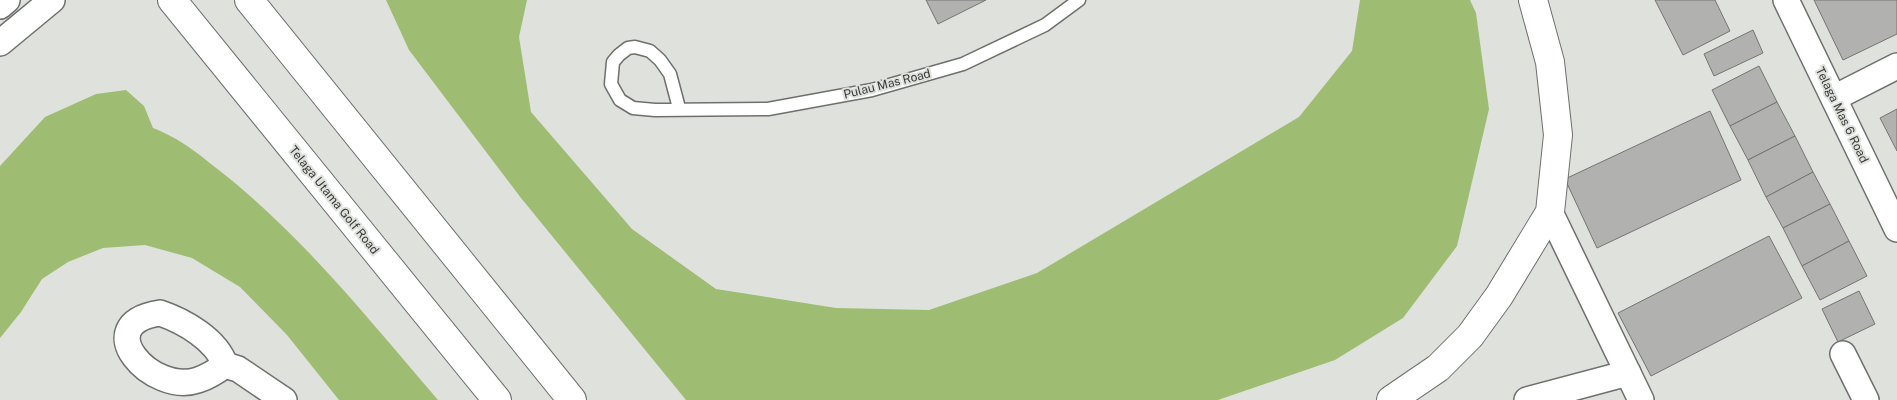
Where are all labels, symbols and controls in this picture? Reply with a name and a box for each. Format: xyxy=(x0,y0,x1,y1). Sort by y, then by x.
street label: Telaga Mas 6 Road xyxy=(1813,65,1871,165)
street label: Pulau Mas Road xyxy=(842,66,932,102)
street label: Telaga Utama Golf Road xyxy=(286,143,382,257)

